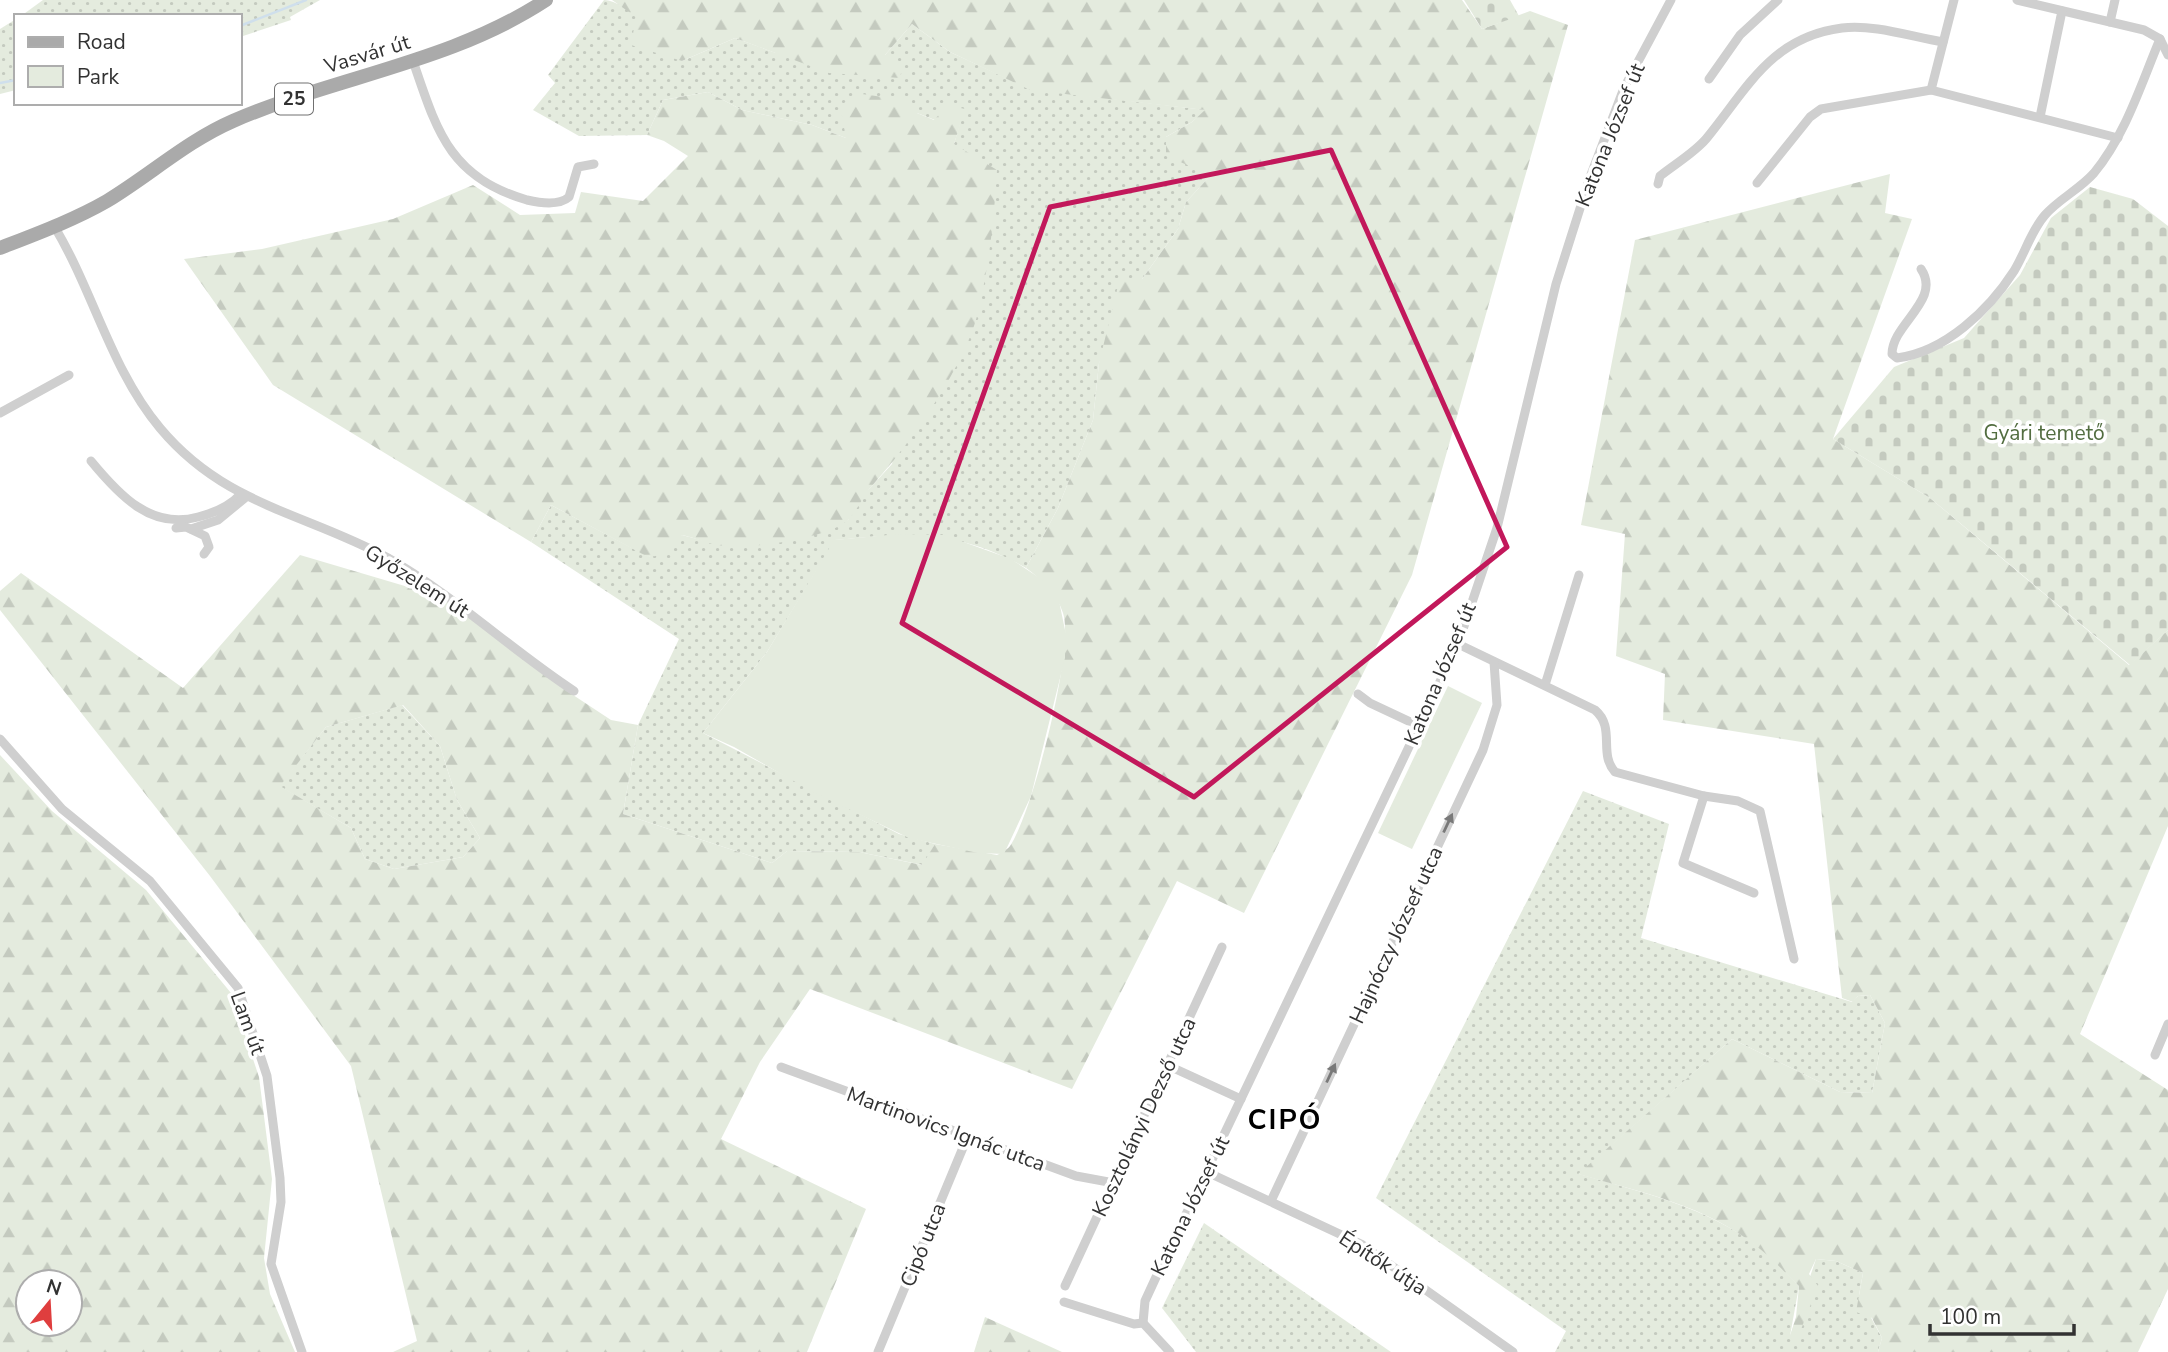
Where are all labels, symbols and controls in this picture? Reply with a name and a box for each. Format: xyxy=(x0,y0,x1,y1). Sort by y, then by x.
legend xyxy=(14,14,242,105)
text: Road xyxy=(77,28,126,56)
street label: Vasvár út xyxy=(320,28,414,81)
street label: Katona József út xyxy=(1568,59,1652,211)
text: Park xyxy=(77,63,119,91)
road number: 25 xyxy=(275,83,313,114)
park label: Gyári temető xyxy=(1983,419,2105,447)
street label: Győzelem út xyxy=(360,538,475,624)
street label: Katona József út xyxy=(1397,598,1483,750)
one-way arrow xyxy=(1442,813,1454,833)
street label: Hajnóczy József utca xyxy=(1343,842,1449,1028)
street label: Lam út xyxy=(224,988,272,1059)
street label: Kosztolányi Dezső utca xyxy=(1086,1013,1202,1221)
one-way arrow xyxy=(1325,1063,1337,1083)
street label: Martinovics Ignác utca xyxy=(843,1080,1049,1178)
district label: CIPÓ xyxy=(1248,1101,1322,1139)
street label: Katona József út xyxy=(1144,1131,1236,1281)
street label: Cipó utca xyxy=(894,1199,952,1291)
street label: Építők útja xyxy=(1334,1224,1432,1302)
north arrow xyxy=(14,1268,84,1338)
text: N xyxy=(43,1273,65,1302)
scale bar xyxy=(1930,1292,2074,1336)
text: 100 m xyxy=(1940,1303,2001,1331)

